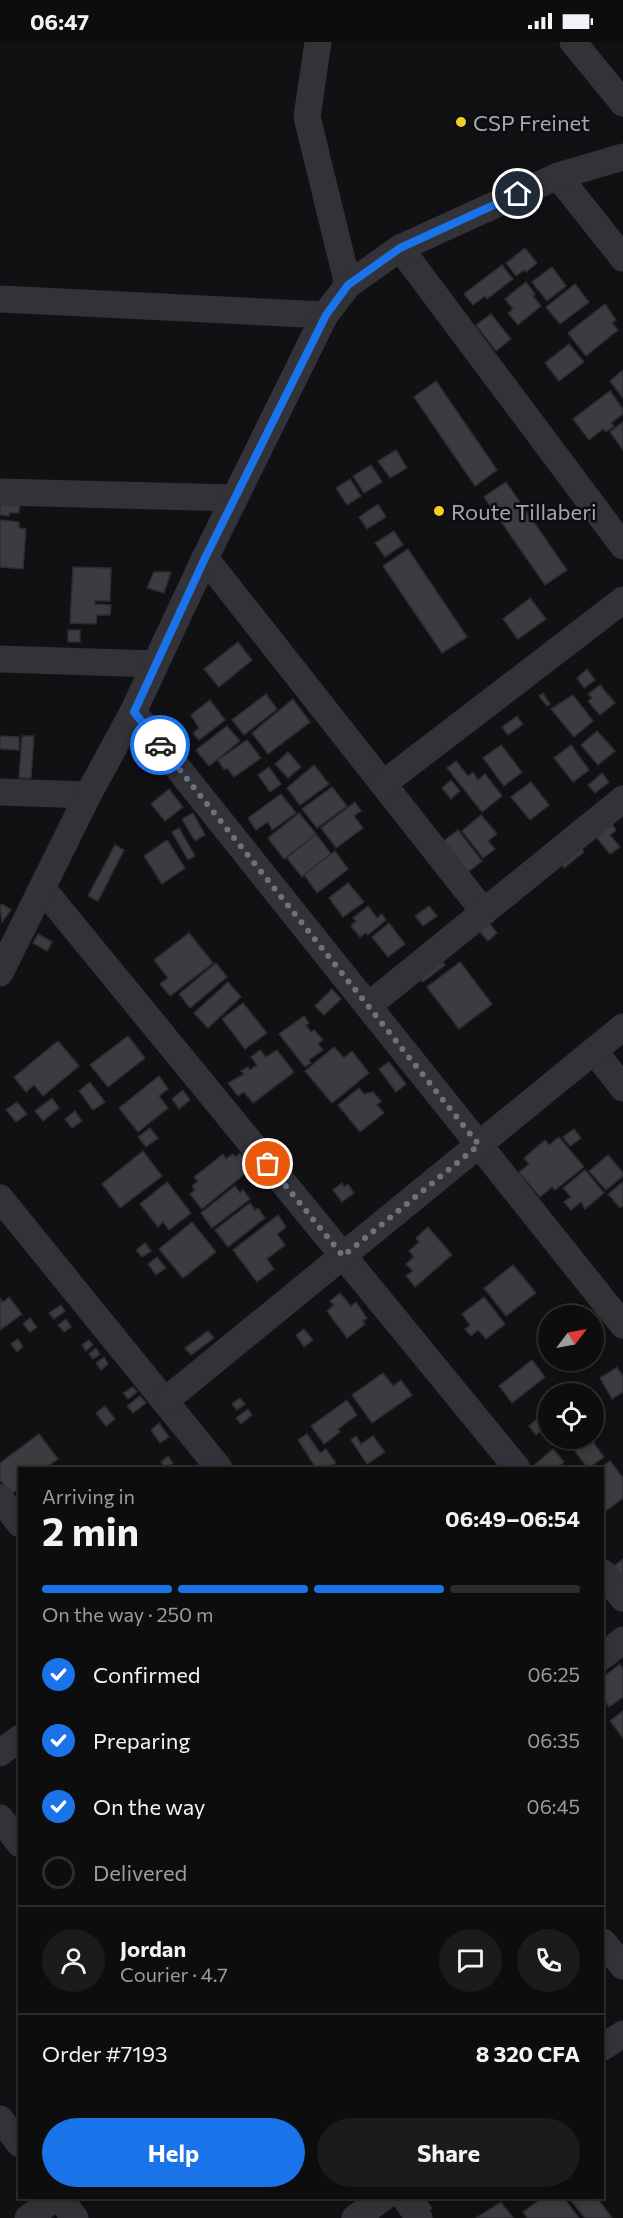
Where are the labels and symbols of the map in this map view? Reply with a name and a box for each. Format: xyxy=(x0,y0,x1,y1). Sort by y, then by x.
place label: CSP Freinet xyxy=(473,109,590,136)
marker: CSP Freinet xyxy=(454,115,468,129)
pin xyxy=(492,168,543,219)
place label: Route Tillaberi xyxy=(451,498,597,525)
marker: Route Tillaberi xyxy=(432,504,446,518)
courier xyxy=(130,715,190,775)
pin xyxy=(242,1138,293,1189)
north arrow xyxy=(538,1305,604,1371)

